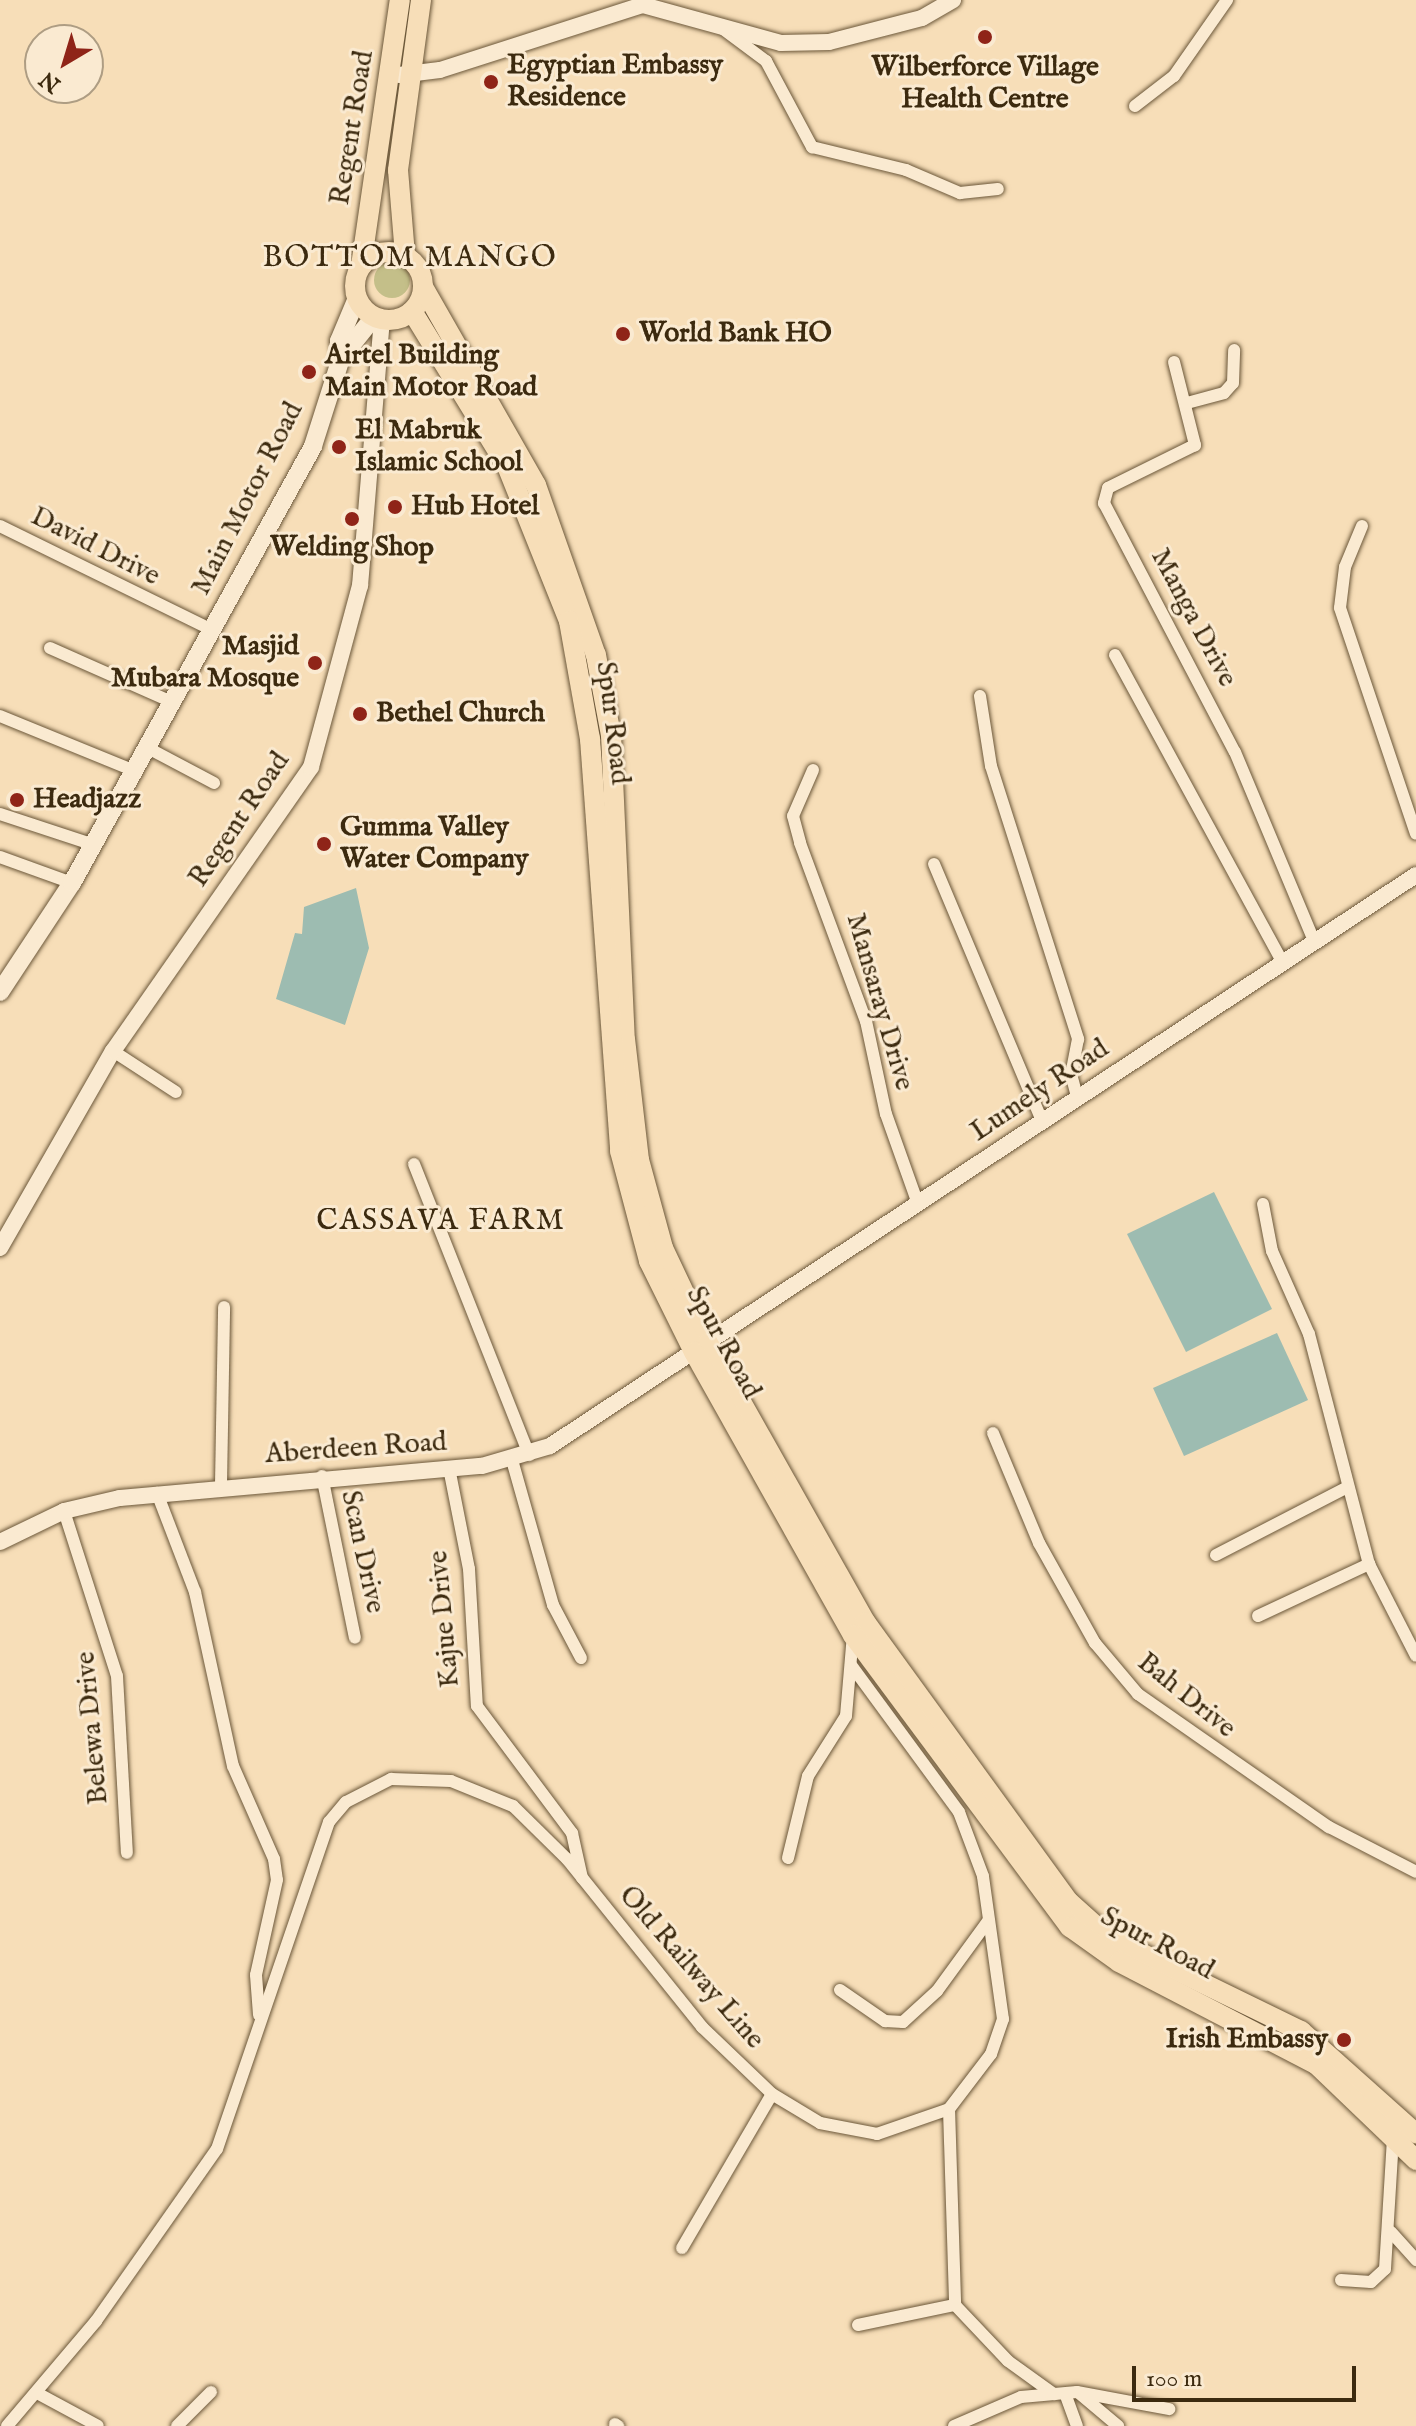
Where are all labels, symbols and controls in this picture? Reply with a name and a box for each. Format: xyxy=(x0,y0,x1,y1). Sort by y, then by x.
north arrow xyxy=(24,24,104,104)
marker: Wilberforce Village Health Centre xyxy=(974,26,996,48)
street label: Regent Road xyxy=(324,48,382,208)
place label: Egyptian Embassy Residence xyxy=(507,49,723,115)
place label: Wilberforce Village Health Centre xyxy=(871,51,1099,117)
text: N xyxy=(34,64,67,98)
marker: Egyptian Embassy Residence xyxy=(482,73,500,91)
district label: BOTTOM MANGO xyxy=(262,240,558,276)
place label: World Bank HO xyxy=(639,317,832,351)
marker: World Bank HO xyxy=(614,325,632,343)
place label: Airtel Building Main Motor Road xyxy=(325,339,537,405)
marker: Airtel Building Main Motor Road xyxy=(300,363,318,381)
street label: Main Motor Road xyxy=(185,397,311,601)
place label: El Mabruk Islamic School xyxy=(355,414,523,480)
marker: El Mabruk Islamic School xyxy=(330,438,348,456)
place label: Hub Hotel xyxy=(411,490,539,524)
marker: Hub Hotel xyxy=(386,498,404,516)
street label: David Drive xyxy=(25,500,165,594)
marker: Welding Shop xyxy=(343,510,361,528)
place label: Welding Shop xyxy=(270,531,434,565)
street label: Manga Drive xyxy=(1142,543,1244,693)
place label: Masjid Mubara Mosque xyxy=(111,630,299,696)
marker: Masjid Mubara Mosque xyxy=(306,654,324,672)
street label: Spur Road xyxy=(588,660,636,786)
place label: Bethel Church xyxy=(376,697,545,731)
marker: Bethel Church xyxy=(351,705,369,723)
street label: Regent Road xyxy=(182,746,298,894)
place label: Headjazz xyxy=(33,783,141,817)
marker: Headjazz xyxy=(8,791,26,809)
place label: Gumma Valley Water Company xyxy=(340,811,528,877)
marker: Gumma Valley Water Company xyxy=(315,835,333,853)
street label: Mansaray Drive xyxy=(838,910,920,1094)
street label: Lumely Road xyxy=(965,1033,1115,1149)
district label: CASSAVA FARM xyxy=(316,1203,566,1239)
street label: Spur Road xyxy=(678,1281,768,1405)
street label: Aberdeen Road xyxy=(264,1426,448,1472)
street label: Scan Drive xyxy=(333,1488,391,1616)
street label: Kajue Drive xyxy=(422,1549,468,1689)
street label: Bah Drive xyxy=(1130,1646,1242,1746)
street label: Belewa Drive xyxy=(70,1650,116,1806)
street label: Old Railway Line xyxy=(611,1880,771,2056)
street label: Spur Road xyxy=(1095,1900,1219,1988)
place label: Irish Embassy xyxy=(1166,2023,1328,2057)
marker: Irish Embassy xyxy=(1335,2031,1353,2049)
scale bar xyxy=(1136,2350,1360,2400)
text: 100 m xyxy=(1146,2364,1202,2395)

